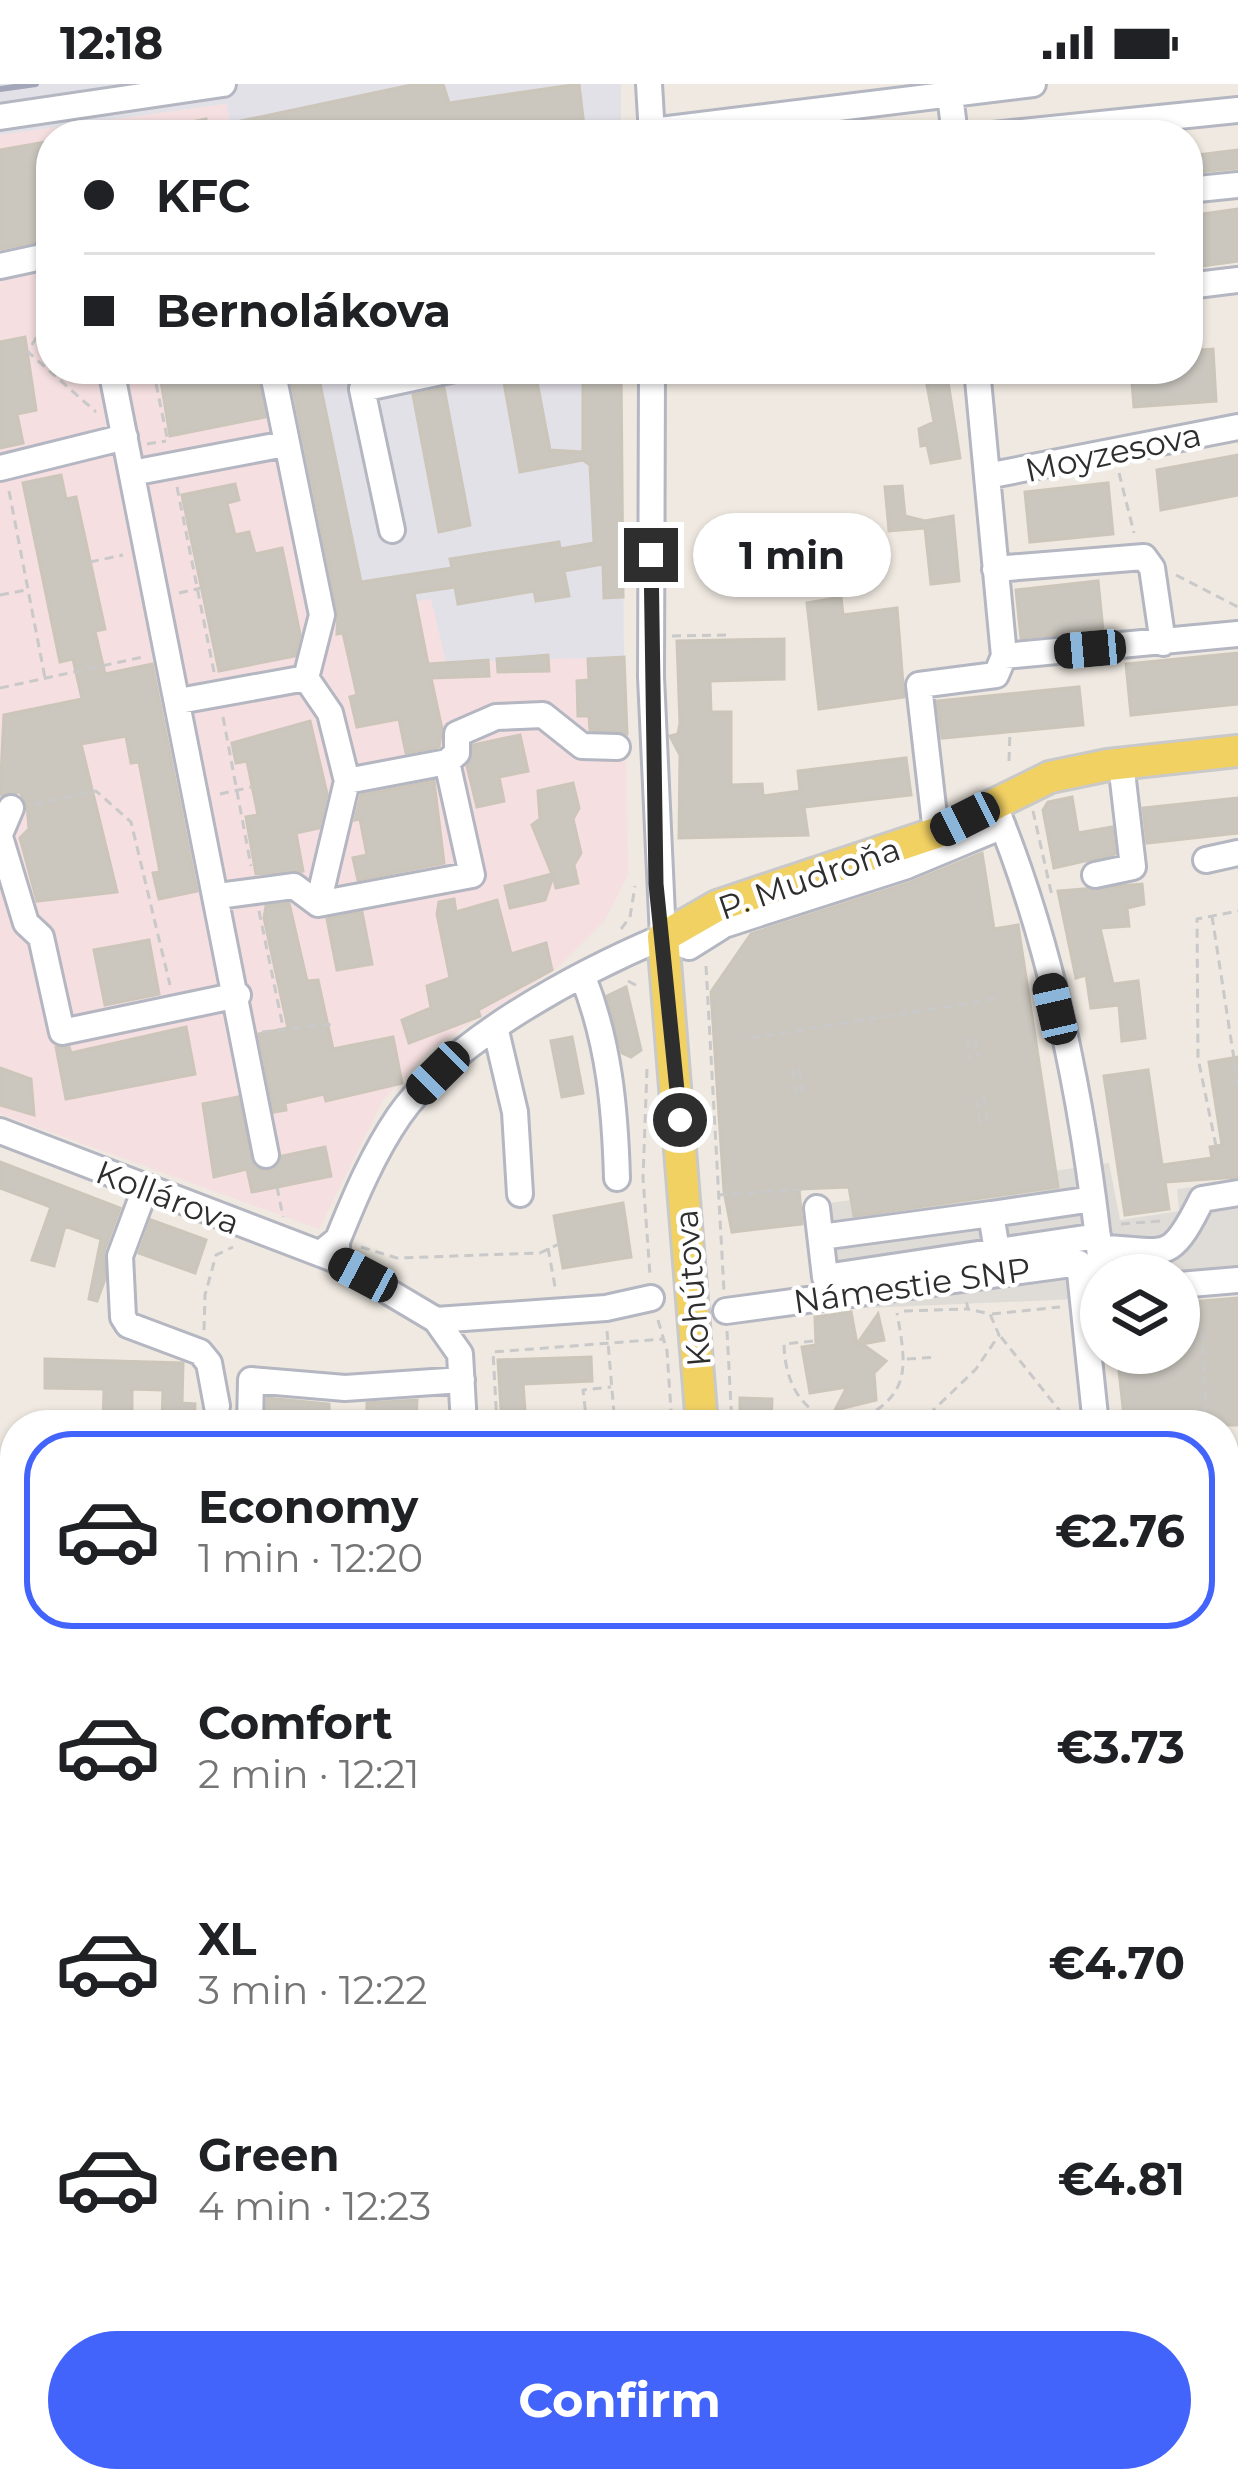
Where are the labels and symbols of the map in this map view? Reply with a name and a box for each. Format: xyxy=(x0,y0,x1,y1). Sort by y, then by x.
street label: Moyzesova xyxy=(1021,414,1205,490)
callout: 1 min xyxy=(693,513,891,597)
route end xyxy=(624,528,678,582)
car xyxy=(1053,628,1127,670)
car xyxy=(925,787,1005,851)
street label: P. Mudroňa xyxy=(713,828,905,928)
car xyxy=(1029,970,1081,1048)
car xyxy=(400,1035,476,1111)
route start xyxy=(653,1093,707,1147)
street label: Kollárova xyxy=(91,1151,245,1243)
street label: Kohútova xyxy=(665,1208,719,1368)
car xyxy=(323,1242,403,1308)
street label: Námestie SNP xyxy=(791,1249,1033,1321)

